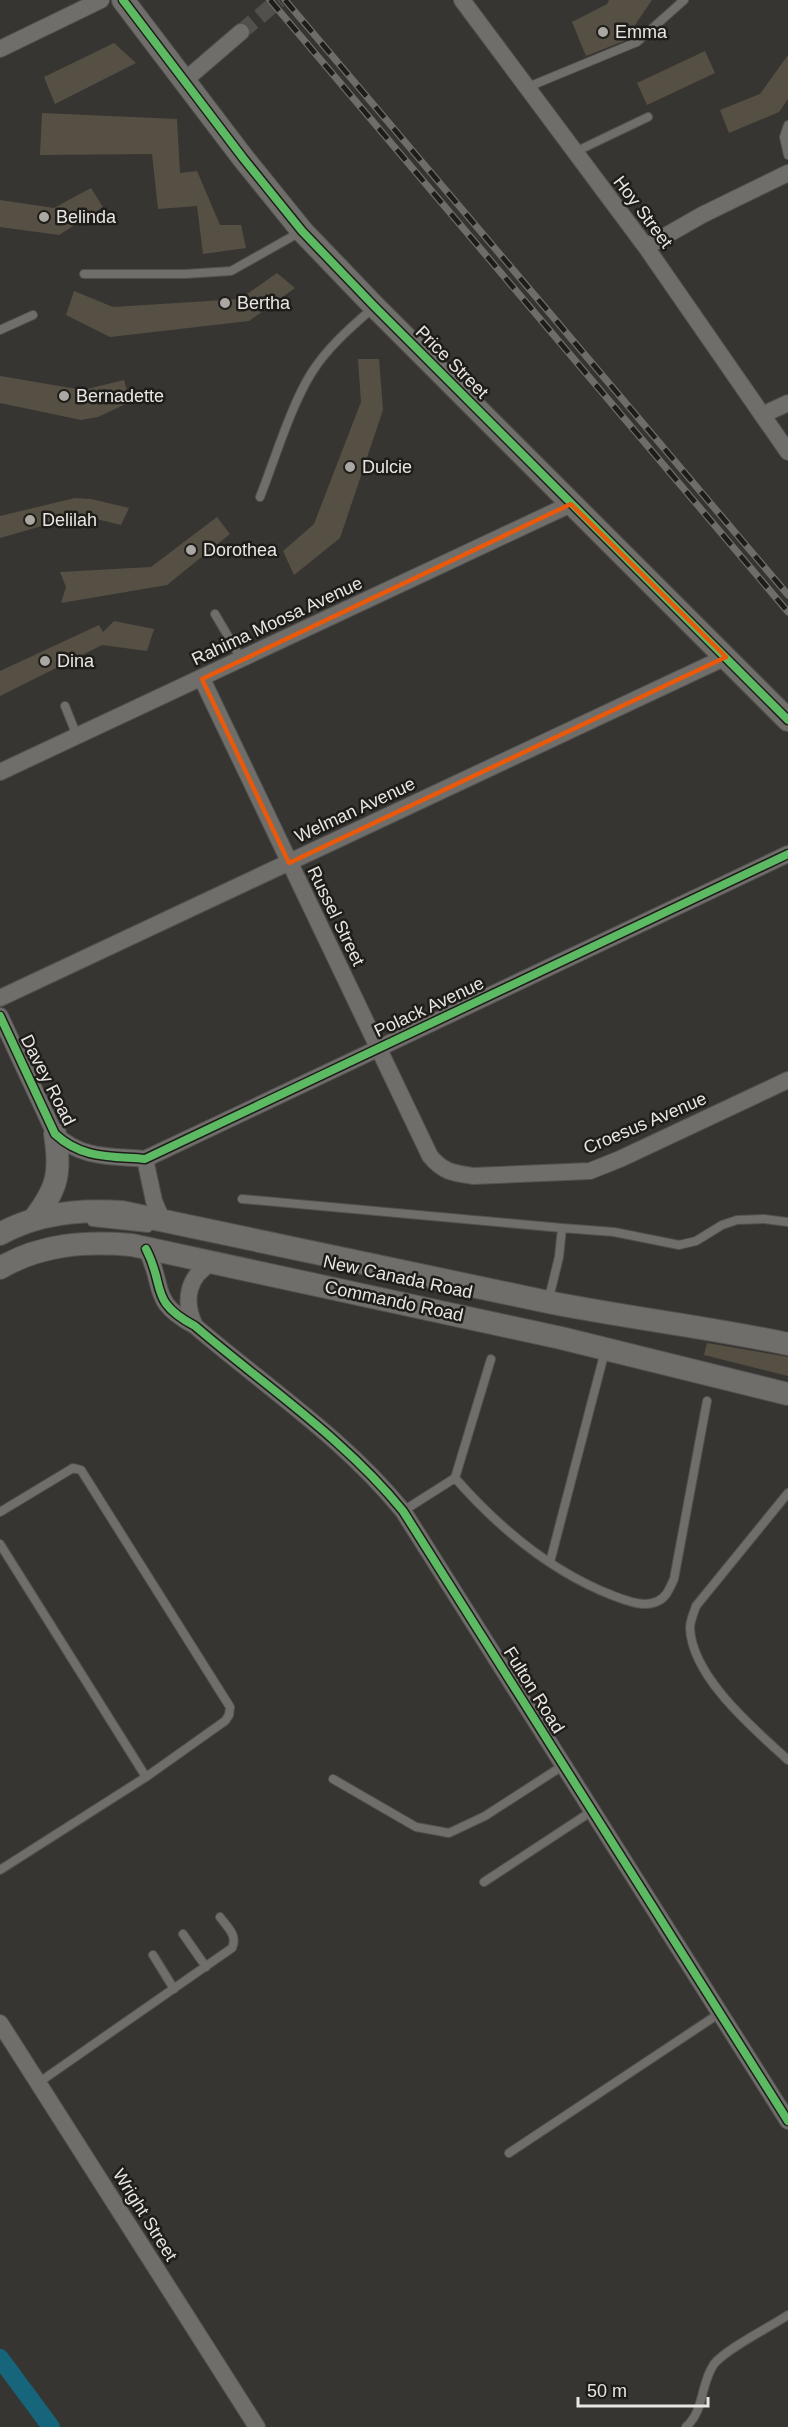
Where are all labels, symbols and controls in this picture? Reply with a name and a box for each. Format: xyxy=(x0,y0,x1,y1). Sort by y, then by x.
place label: Emma xyxy=(615,22,668,42)
marker: Emma xyxy=(596,25,610,39)
street label: Hoy Street xyxy=(609,172,677,252)
place label: Belinda xyxy=(56,207,117,227)
marker: Belinda xyxy=(37,210,51,224)
place label: Bertha xyxy=(237,293,291,313)
marker: Bertha xyxy=(218,296,232,310)
street label: Price Street xyxy=(412,322,492,402)
place label: Bernadette xyxy=(76,386,164,406)
marker: Bernadette xyxy=(57,389,71,403)
place label: Dulcie xyxy=(362,457,412,477)
marker: Dulcie xyxy=(343,460,357,474)
place label: Delilah xyxy=(42,510,97,530)
marker: Delilah xyxy=(23,513,37,527)
place label: Dorothea xyxy=(203,540,278,560)
marker: Dorothea xyxy=(184,543,198,557)
street label: Rahima Moosa Avenue xyxy=(189,573,365,669)
place label: Dina xyxy=(57,651,95,671)
marker: Dina xyxy=(38,654,52,668)
street label: Welman Avenue xyxy=(292,773,418,847)
street label: Russel Street xyxy=(303,863,369,969)
street label: Polack Avenue xyxy=(371,973,487,1041)
street label: Davey Road xyxy=(17,1031,79,1129)
street label: Croesus Avenue xyxy=(580,1088,710,1158)
street label: New Canada Road xyxy=(322,1251,474,1303)
street label: Commando Road xyxy=(323,1277,465,1325)
street label: Fulton Road xyxy=(500,1643,568,1737)
street label: Wright Street xyxy=(109,2165,181,2265)
scale bar xyxy=(578,2370,708,2408)
text: 50 m xyxy=(587,2381,627,2401)

